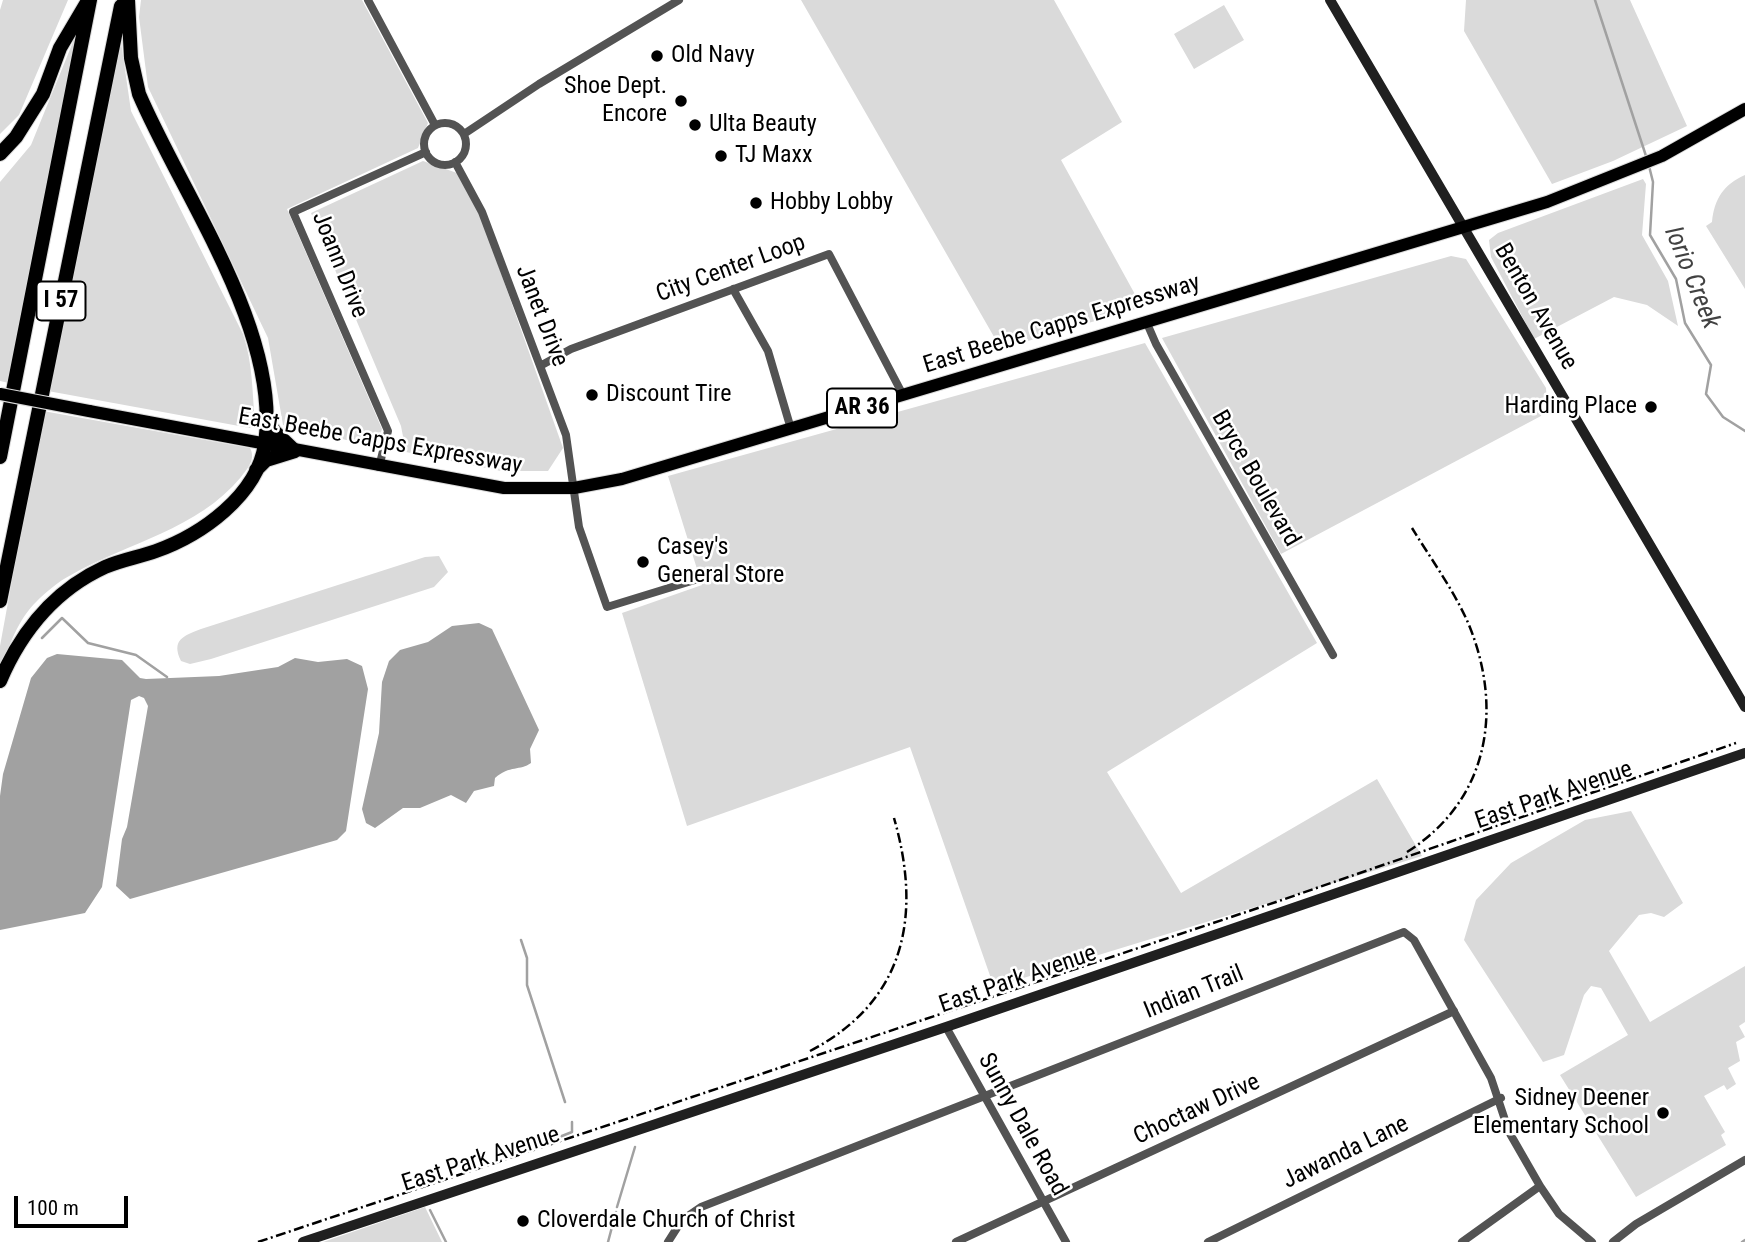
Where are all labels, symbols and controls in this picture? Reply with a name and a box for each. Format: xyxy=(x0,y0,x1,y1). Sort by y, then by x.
place label: Old Navy xyxy=(671,42,755,70)
marker: Old Navy xyxy=(649,48,665,64)
place label: Shoe Dept. Encore xyxy=(564,73,667,129)
marker: Shoe Dept. Encore xyxy=(673,93,689,109)
place label: Ulta Beauty xyxy=(709,111,817,139)
marker: Ulta Beauty xyxy=(687,117,703,133)
place label: TJ Maxx xyxy=(735,142,812,170)
marker: TJ Maxx xyxy=(713,148,729,164)
place label: Hobby Lobby xyxy=(770,189,893,217)
marker: Hobby Lobby xyxy=(748,195,764,211)
street label: Joann Drive xyxy=(305,208,373,322)
water label: Iorio Creek xyxy=(1656,222,1726,334)
street label: City Center Loop xyxy=(652,229,810,309)
street label: Benton Avenue xyxy=(1487,239,1583,375)
street label: Janet Drive xyxy=(508,261,574,371)
street label: East Beebe Capps Expressway xyxy=(920,269,1204,381)
road number: I 57 xyxy=(36,282,86,320)
place label: Discount Tire xyxy=(606,381,731,409)
marker: Discount Tire xyxy=(584,387,600,403)
road number: AR 36 xyxy=(827,388,897,428)
place label: Harding Place xyxy=(1505,393,1637,421)
marker: Harding Place xyxy=(1643,399,1659,415)
street label: East Beebe Capps Expressway xyxy=(236,403,524,481)
street label: Bryce Boulevard xyxy=(1204,406,1306,552)
place label: Casey's General Store xyxy=(657,534,784,590)
marker: Casey's General Store xyxy=(635,554,651,570)
street label: East Park Avenue xyxy=(1472,756,1636,836)
street label: East Park Avenue xyxy=(936,940,1100,1020)
street label: Indian Trail xyxy=(1140,960,1248,1026)
street label: Sunny Dale Road xyxy=(971,1049,1073,1201)
street label: Choctaw Drive xyxy=(1129,1068,1265,1152)
place label: Sidney Deener Elementary School xyxy=(1473,1085,1649,1141)
marker: Sidney Deener Elementary School xyxy=(1655,1105,1671,1121)
street label: Jawanda Lane xyxy=(1278,1110,1414,1196)
street label: East Park Avenue xyxy=(398,1121,564,1199)
scale bar xyxy=(18,1182,131,1226)
text: 100 m xyxy=(27,1196,79,1220)
place label: Cloverdale Church of Christ xyxy=(537,1207,795,1235)
marker: Cloverdale Church of Christ xyxy=(515,1213,531,1229)

